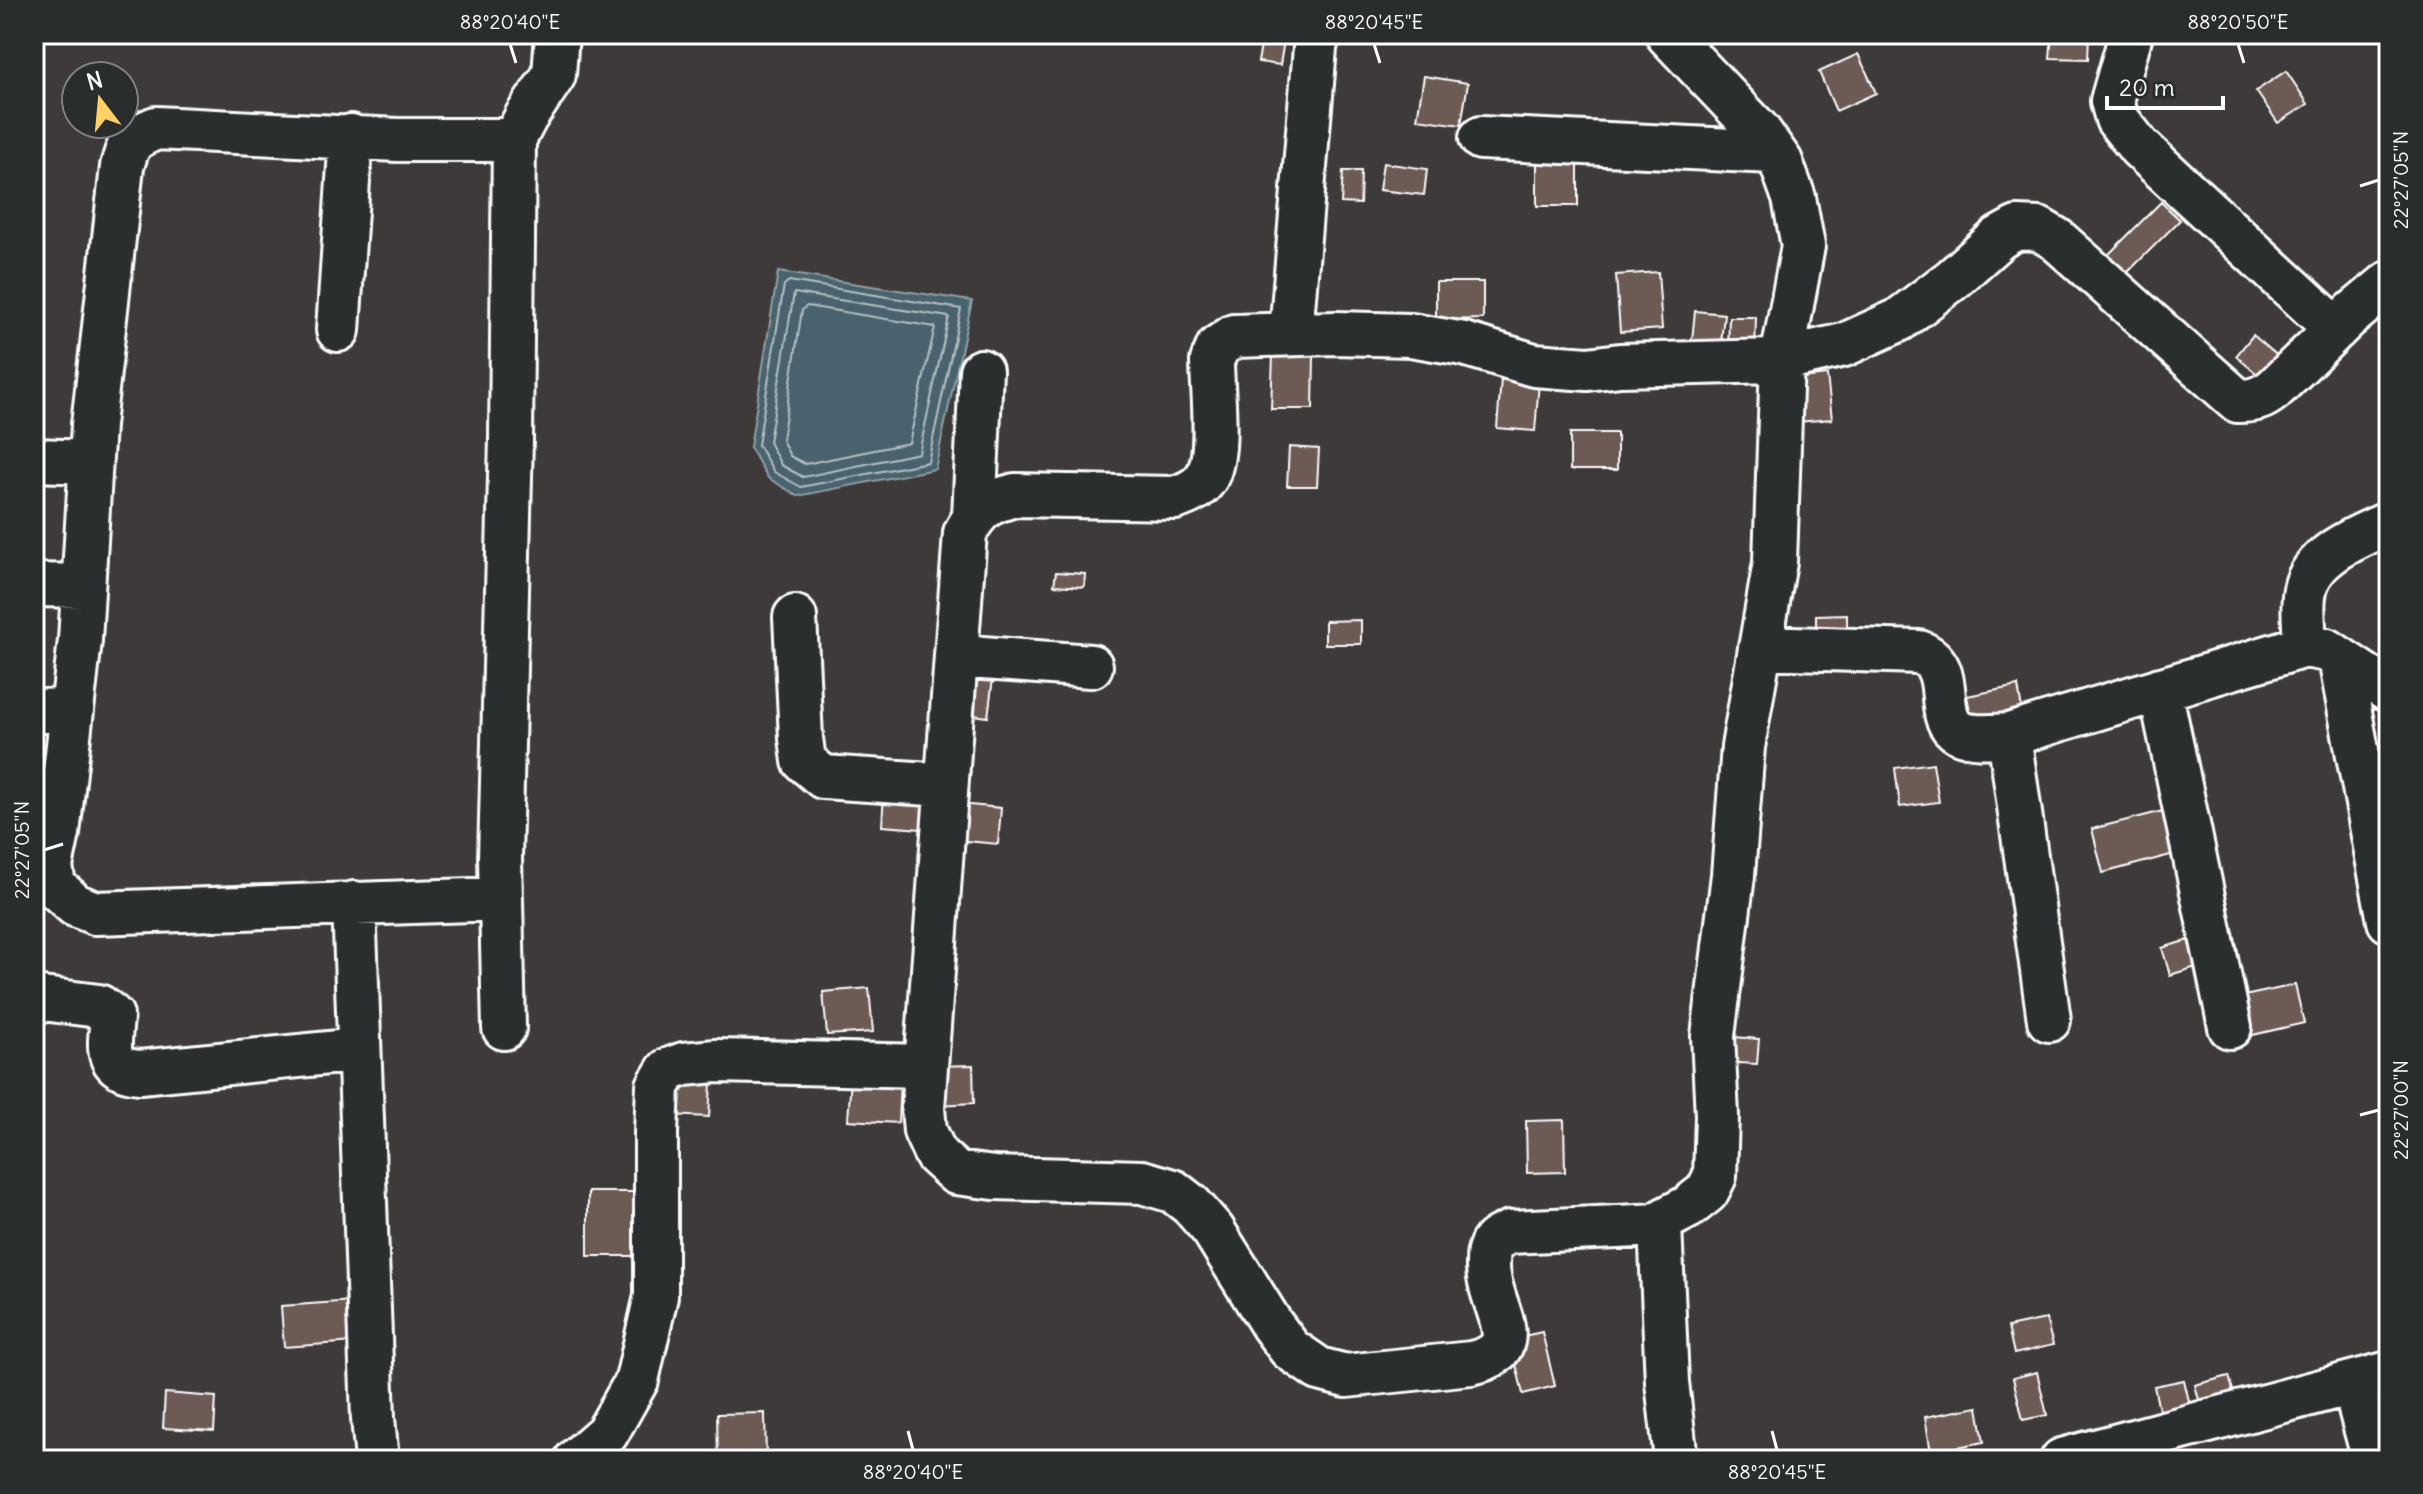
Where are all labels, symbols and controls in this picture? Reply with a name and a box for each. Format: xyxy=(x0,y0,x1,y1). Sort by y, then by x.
text: 88°20'40"E xyxy=(460,9,560,34)
text: 88°20'45"E xyxy=(1325,9,1423,34)
text: 88°20'50"E xyxy=(2188,9,2288,34)
north arrow xyxy=(60,60,140,140)
scale bar xyxy=(2107,60,2223,110)
text: N xyxy=(83,65,106,96)
text: 20 m xyxy=(2119,72,2175,102)
text: 22°27'05"N xyxy=(2388,131,2413,229)
text: 22°27'05"N xyxy=(9,801,34,899)
text: 22°27'00"N xyxy=(2388,1060,2413,1160)
text: 88°20'40"E xyxy=(863,1459,963,1484)
text: 88°20'45"E xyxy=(1728,1459,1826,1484)

